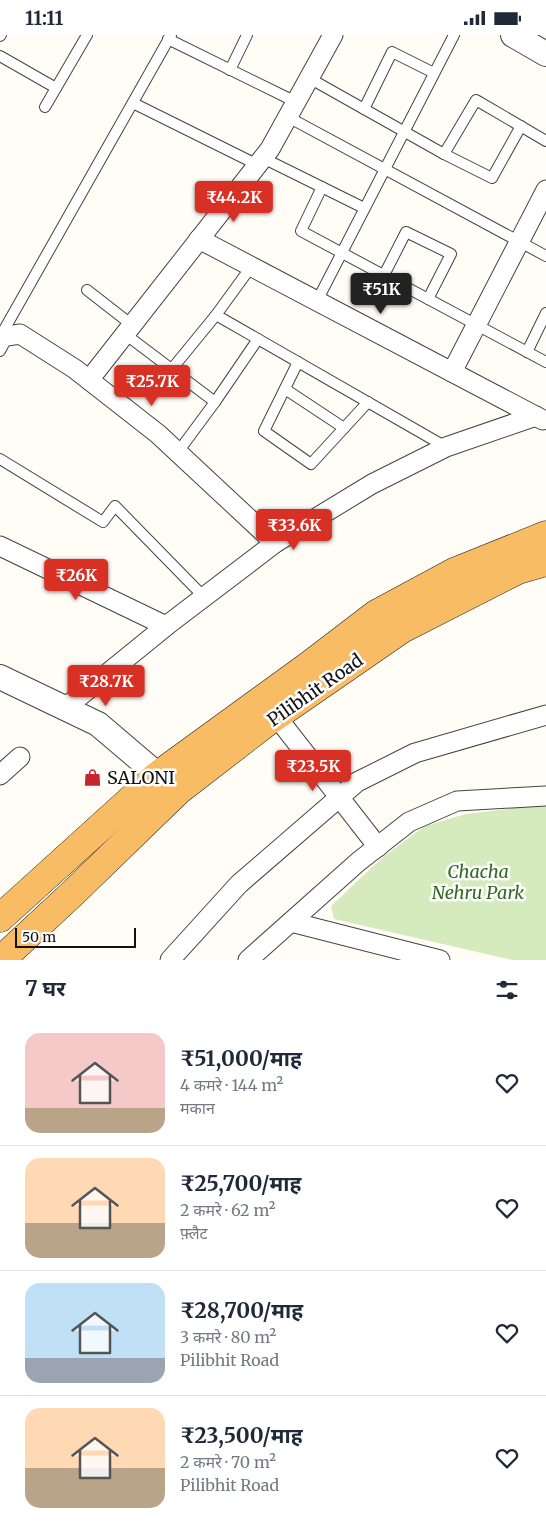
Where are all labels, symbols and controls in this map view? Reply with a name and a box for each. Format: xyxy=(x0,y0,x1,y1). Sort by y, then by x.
text: 11:11 xyxy=(25,6,63,30)
pin: ₹44.2K xyxy=(193,181,275,223)
text: ₹44.2K xyxy=(206,187,262,207)
pin: ₹51K xyxy=(351,273,411,315)
text: ₹51K xyxy=(362,279,400,299)
pin: ₹25.7K xyxy=(111,365,193,407)
text: ₹25.7K xyxy=(125,371,179,391)
pin: ₹33.6K xyxy=(253,509,335,551)
text: ₹33.6K xyxy=(267,515,321,535)
pin: ₹26K xyxy=(46,559,106,601)
text: ₹26K xyxy=(55,565,97,585)
street label: Pilibhit Road xyxy=(263,649,367,731)
pin: ₹28.7K xyxy=(65,665,147,707)
text: ₹28.7K xyxy=(79,671,133,691)
pin: ₹23.5K xyxy=(272,749,354,792)
text: ₹23.5K xyxy=(286,756,340,776)
place label: SALONI xyxy=(107,766,175,789)
shop icon: SALONI xyxy=(83,767,103,787)
park label: Chacha Nehru Park xyxy=(432,860,524,904)
scale bar xyxy=(15,925,136,948)
text: 50 m xyxy=(22,928,56,946)
text: 7 घर xyxy=(25,975,65,1002)
icon: filters xyxy=(493,976,521,1004)
text: ₹51,000/माह xyxy=(180,1045,302,1072)
icon: home xyxy=(65,1053,125,1113)
icon: heart xyxy=(493,1069,521,1097)
text: 4 कमरे · 144 m² xyxy=(180,1075,283,1095)
text: मकान xyxy=(180,1098,215,1118)
text: ₹25,700/माह xyxy=(180,1170,301,1197)
icon: home xyxy=(65,1178,125,1238)
icon: heart xyxy=(493,1194,521,1222)
text: 2 कमरे · 62 m² xyxy=(180,1200,275,1220)
text: फ़्लैट xyxy=(180,1223,208,1243)
text: ₹28,700/माह xyxy=(180,1297,303,1324)
icon: home xyxy=(65,1303,125,1363)
icon: heart xyxy=(493,1319,521,1347)
text: 3 कमरे · 80 m² xyxy=(180,1327,276,1347)
text: Pilibhit Road xyxy=(180,1350,279,1370)
text: ₹23,500/माह xyxy=(180,1422,303,1449)
icon: home xyxy=(65,1428,125,1488)
icon: heart xyxy=(493,1444,521,1472)
text: 2 कमरे · 70 m² xyxy=(180,1452,276,1472)
text: Pilibhit Road xyxy=(180,1475,279,1495)

